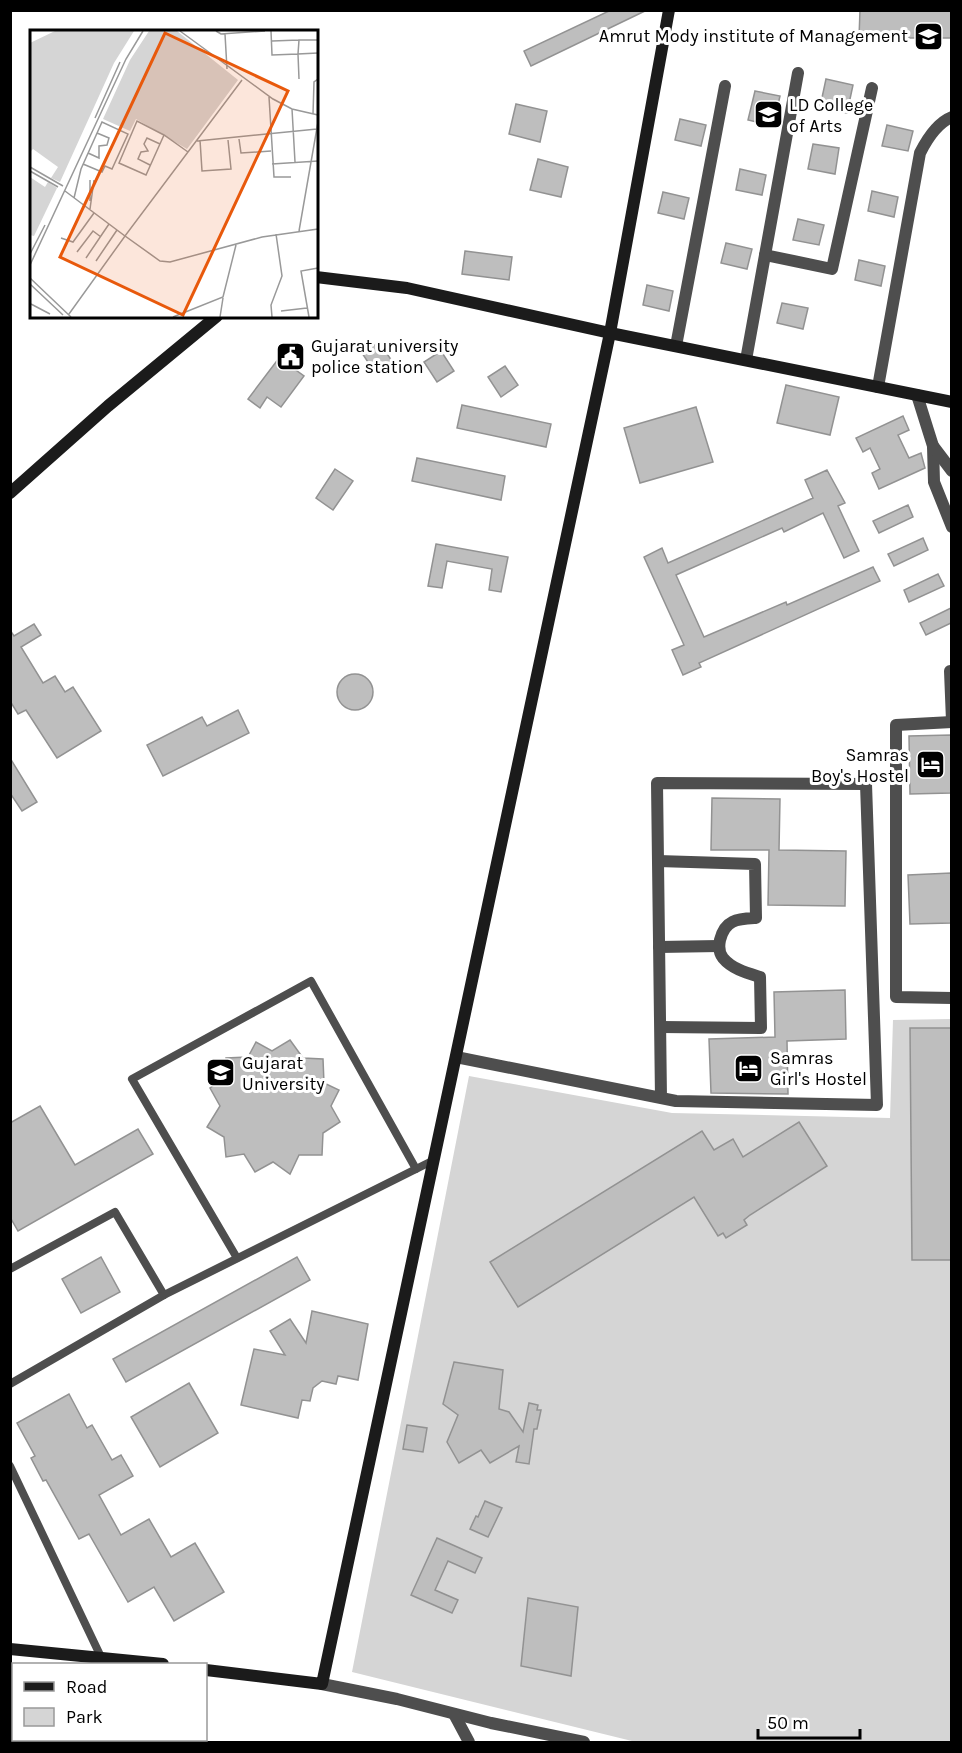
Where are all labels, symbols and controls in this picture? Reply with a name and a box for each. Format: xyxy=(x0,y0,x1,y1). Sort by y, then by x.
school or university icon: Amrut Mody institute of Management xyxy=(913,20,945,52)
place label: Amrut Mody institute of Management xyxy=(599,25,908,47)
inset map xyxy=(30,30,318,318)
place label: LD College of Arts xyxy=(789,94,873,137)
school or university icon: LD College of Arts xyxy=(752,99,784,131)
place label: Gujarat university police station xyxy=(311,335,459,378)
public building icon: Gujarat university police station xyxy=(274,340,306,372)
place label: Samras Boy's Hostel xyxy=(811,744,909,787)
hotel icon: Samras Boy's Hostel xyxy=(914,749,946,781)
place label: Samras Girl's Hostel xyxy=(770,1047,867,1090)
place label: Gujarat University xyxy=(242,1052,325,1095)
hotel icon: Samras Girl's Hostel xyxy=(733,1052,765,1084)
school or university icon: Gujarat University xyxy=(205,1057,237,1089)
legend xyxy=(12,1663,207,1741)
text: Road xyxy=(66,1676,107,1698)
scale bar xyxy=(758,1702,860,1740)
text: Park xyxy=(66,1706,103,1728)
text: 50 m xyxy=(767,1712,809,1734)

